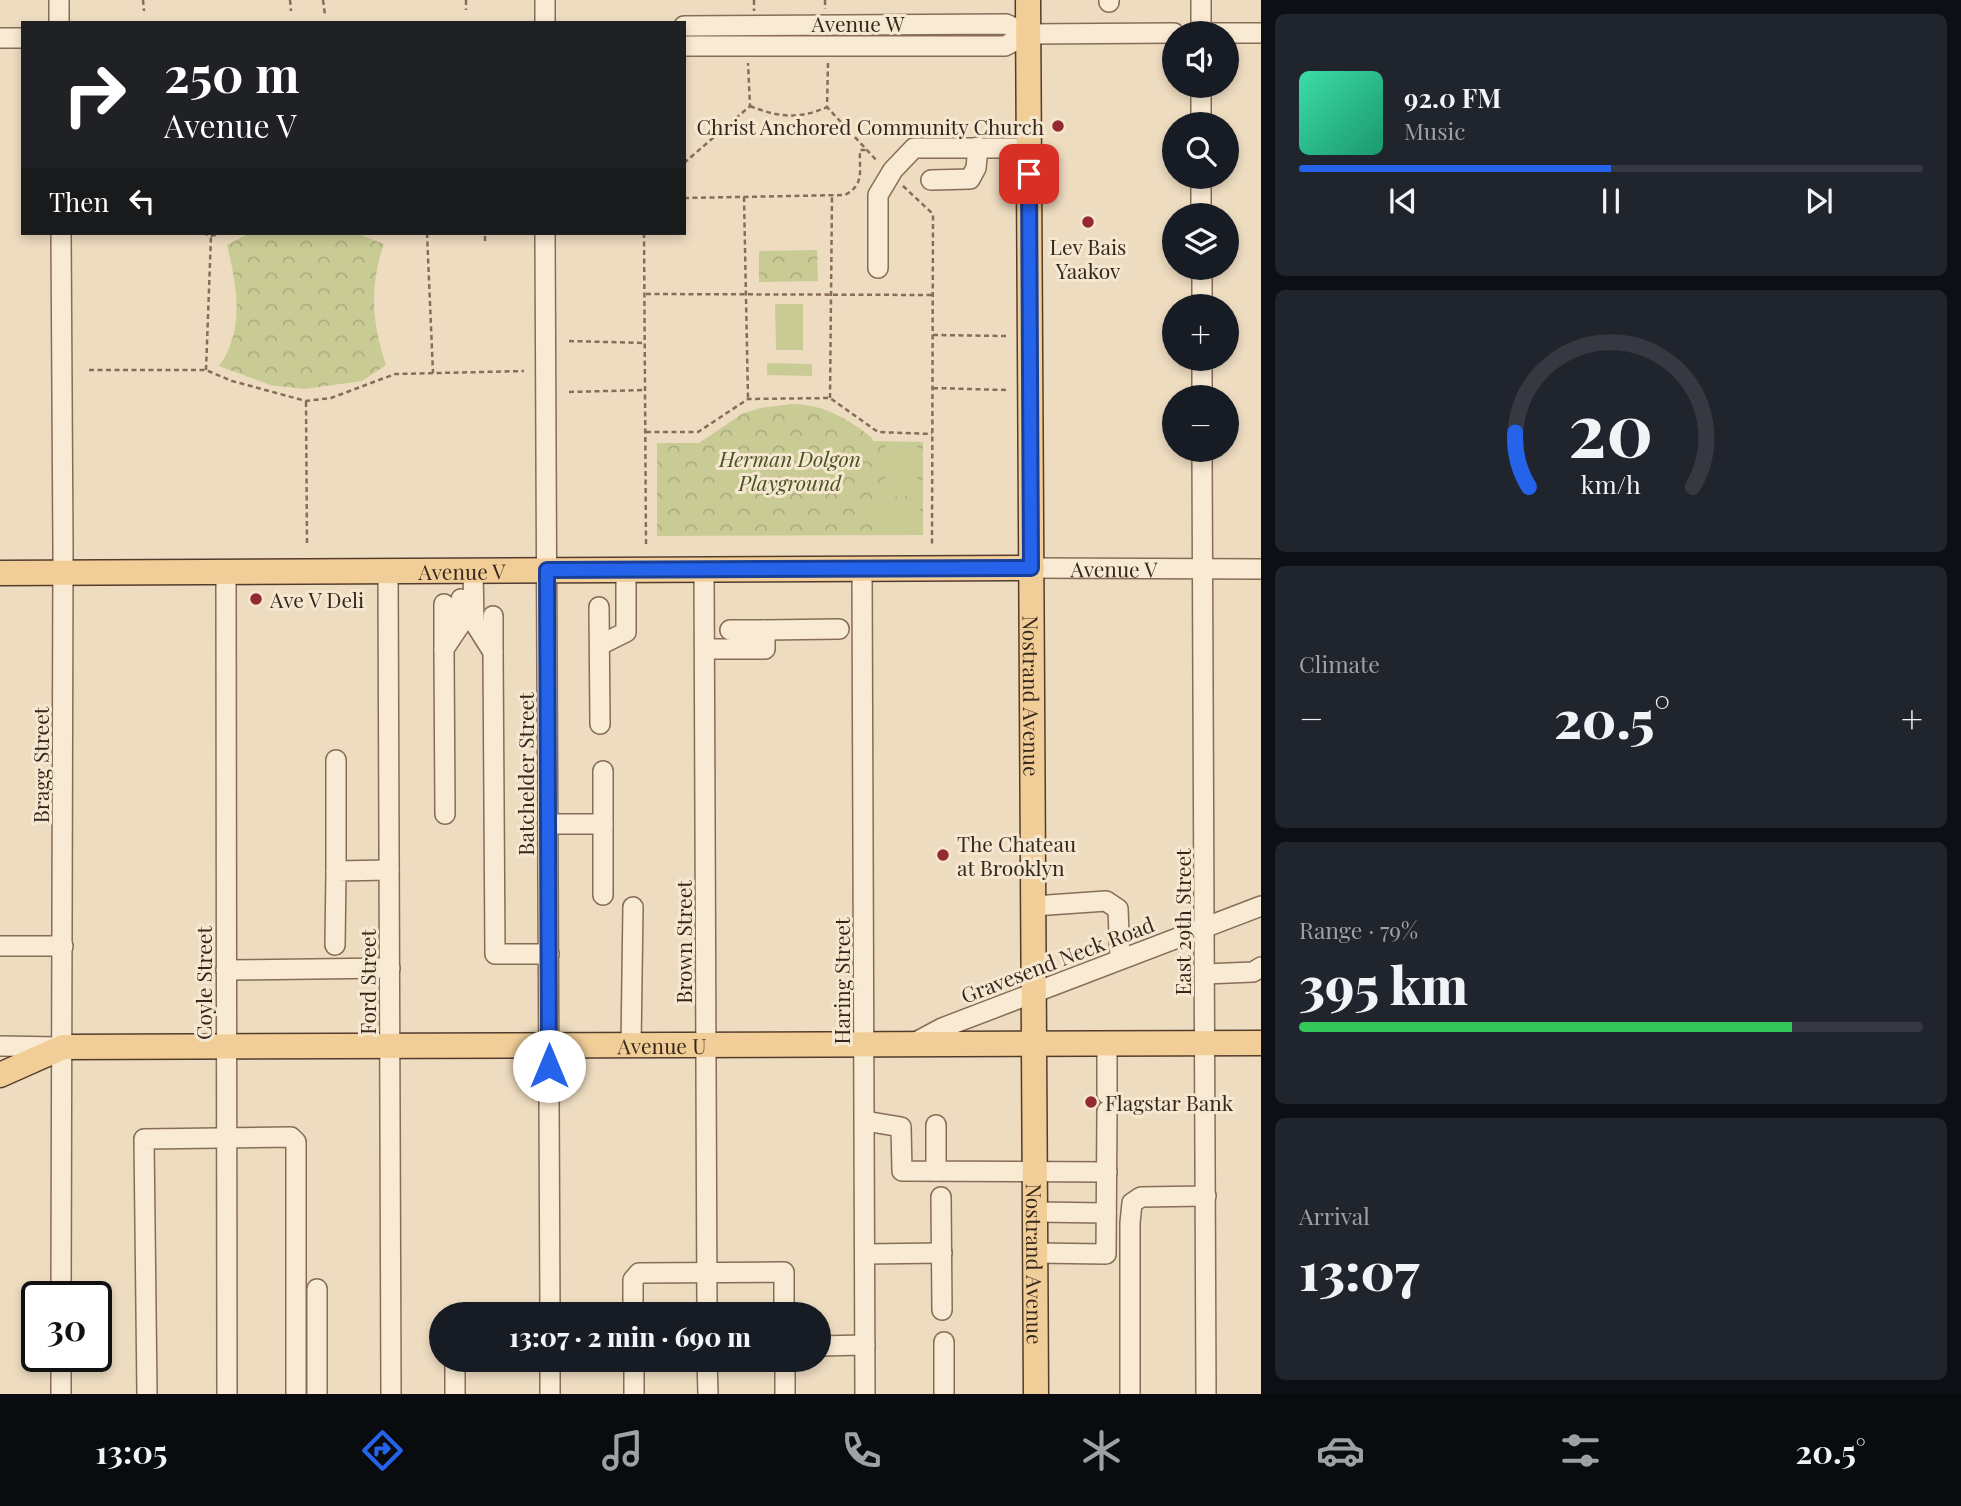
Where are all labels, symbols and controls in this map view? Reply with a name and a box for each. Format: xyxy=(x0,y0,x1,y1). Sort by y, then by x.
street label: Avenue W xyxy=(811,9,905,37)
map controls xyxy=(1162,21,1239,462)
button: sound xyxy=(1162,21,1239,98)
text: 250 m xyxy=(164,40,300,105)
icon: right xyxy=(49,49,140,140)
text: 92.0 FM xyxy=(1404,80,1501,115)
text: Avenue V xyxy=(164,103,297,146)
place label: Christ Anchored Community Church xyxy=(697,112,1045,140)
button: search xyxy=(1162,112,1239,189)
text: Music xyxy=(1404,115,1465,146)
marker: Christ Anchored Community Church xyxy=(1050,118,1066,134)
pin xyxy=(999,144,1059,204)
icon: arrive xyxy=(1010,155,1048,193)
icon: left xyxy=(123,182,161,220)
icon: previous xyxy=(1384,182,1422,220)
icon: pause xyxy=(1592,182,1630,220)
icon: next xyxy=(1800,182,1838,220)
text: Then xyxy=(49,184,109,219)
button: layers xyxy=(1162,203,1239,280)
marker: Lev Bais Yaakov xyxy=(1080,214,1096,230)
place label: Lev Bais Yaakov xyxy=(1050,232,1126,284)
button: + xyxy=(1162,294,1239,371)
text: 20 xyxy=(1568,378,1654,475)
button: − xyxy=(1162,385,1239,462)
park label: Herman Dolgon Playground xyxy=(718,444,861,496)
text: km/h xyxy=(1581,467,1641,500)
street label: Avenue V xyxy=(1069,554,1158,583)
street label: Avenue V xyxy=(417,557,506,585)
place label: Ave V Deli xyxy=(269,585,364,613)
marker: Ave V Deli xyxy=(248,591,264,607)
street label: Nostrand Avenue xyxy=(1018,615,1046,777)
text: Climate xyxy=(1299,648,1380,679)
text: 20.5° xyxy=(1554,683,1670,752)
street label: Batchelder Street xyxy=(511,692,539,856)
text: − xyxy=(1299,692,1324,743)
text: + xyxy=(1901,692,1923,743)
street label: Bragg Street xyxy=(26,706,54,823)
place label: The Chateau at Brooklyn xyxy=(957,829,1076,881)
marker: The Chateau at Brooklyn xyxy=(935,847,951,863)
street label: East 29th Street xyxy=(1168,848,1196,996)
street label: Brown Street xyxy=(669,880,697,1004)
street label: Gravesend Neck Road xyxy=(956,909,1158,1009)
text: Range · 79% xyxy=(1299,914,1418,945)
street label: Haring Street xyxy=(827,917,855,1044)
street label: Coyle Street xyxy=(189,926,217,1040)
street label: Ford Street xyxy=(353,929,381,1035)
text: 395 km xyxy=(1299,949,1468,1018)
position arrow xyxy=(512,1029,586,1103)
street label: Avenue U xyxy=(617,1031,707,1059)
place label: Flagstar Bank xyxy=(1105,1088,1234,1116)
marker: Flagstar Bank xyxy=(1083,1094,1099,1110)
street label: Nostrand Avenue xyxy=(1021,1183,1050,1345)
text: Arrival xyxy=(1299,1200,1370,1231)
text: 13:07 xyxy=(1299,1235,1419,1304)
speed limit sign: 30 xyxy=(21,1281,112,1372)
text: 13:07 · 2 min · 690 m xyxy=(509,1319,751,1354)
icon: directions xyxy=(358,1426,407,1475)
icon: music xyxy=(598,1426,647,1475)
icon: phone xyxy=(837,1426,886,1475)
icon: climate xyxy=(1077,1426,1126,1475)
icon: car xyxy=(1316,1426,1365,1475)
icon: filters xyxy=(1556,1426,1605,1475)
text: 13:05 xyxy=(95,1429,168,1472)
text: 20.5° xyxy=(1796,1429,1866,1472)

